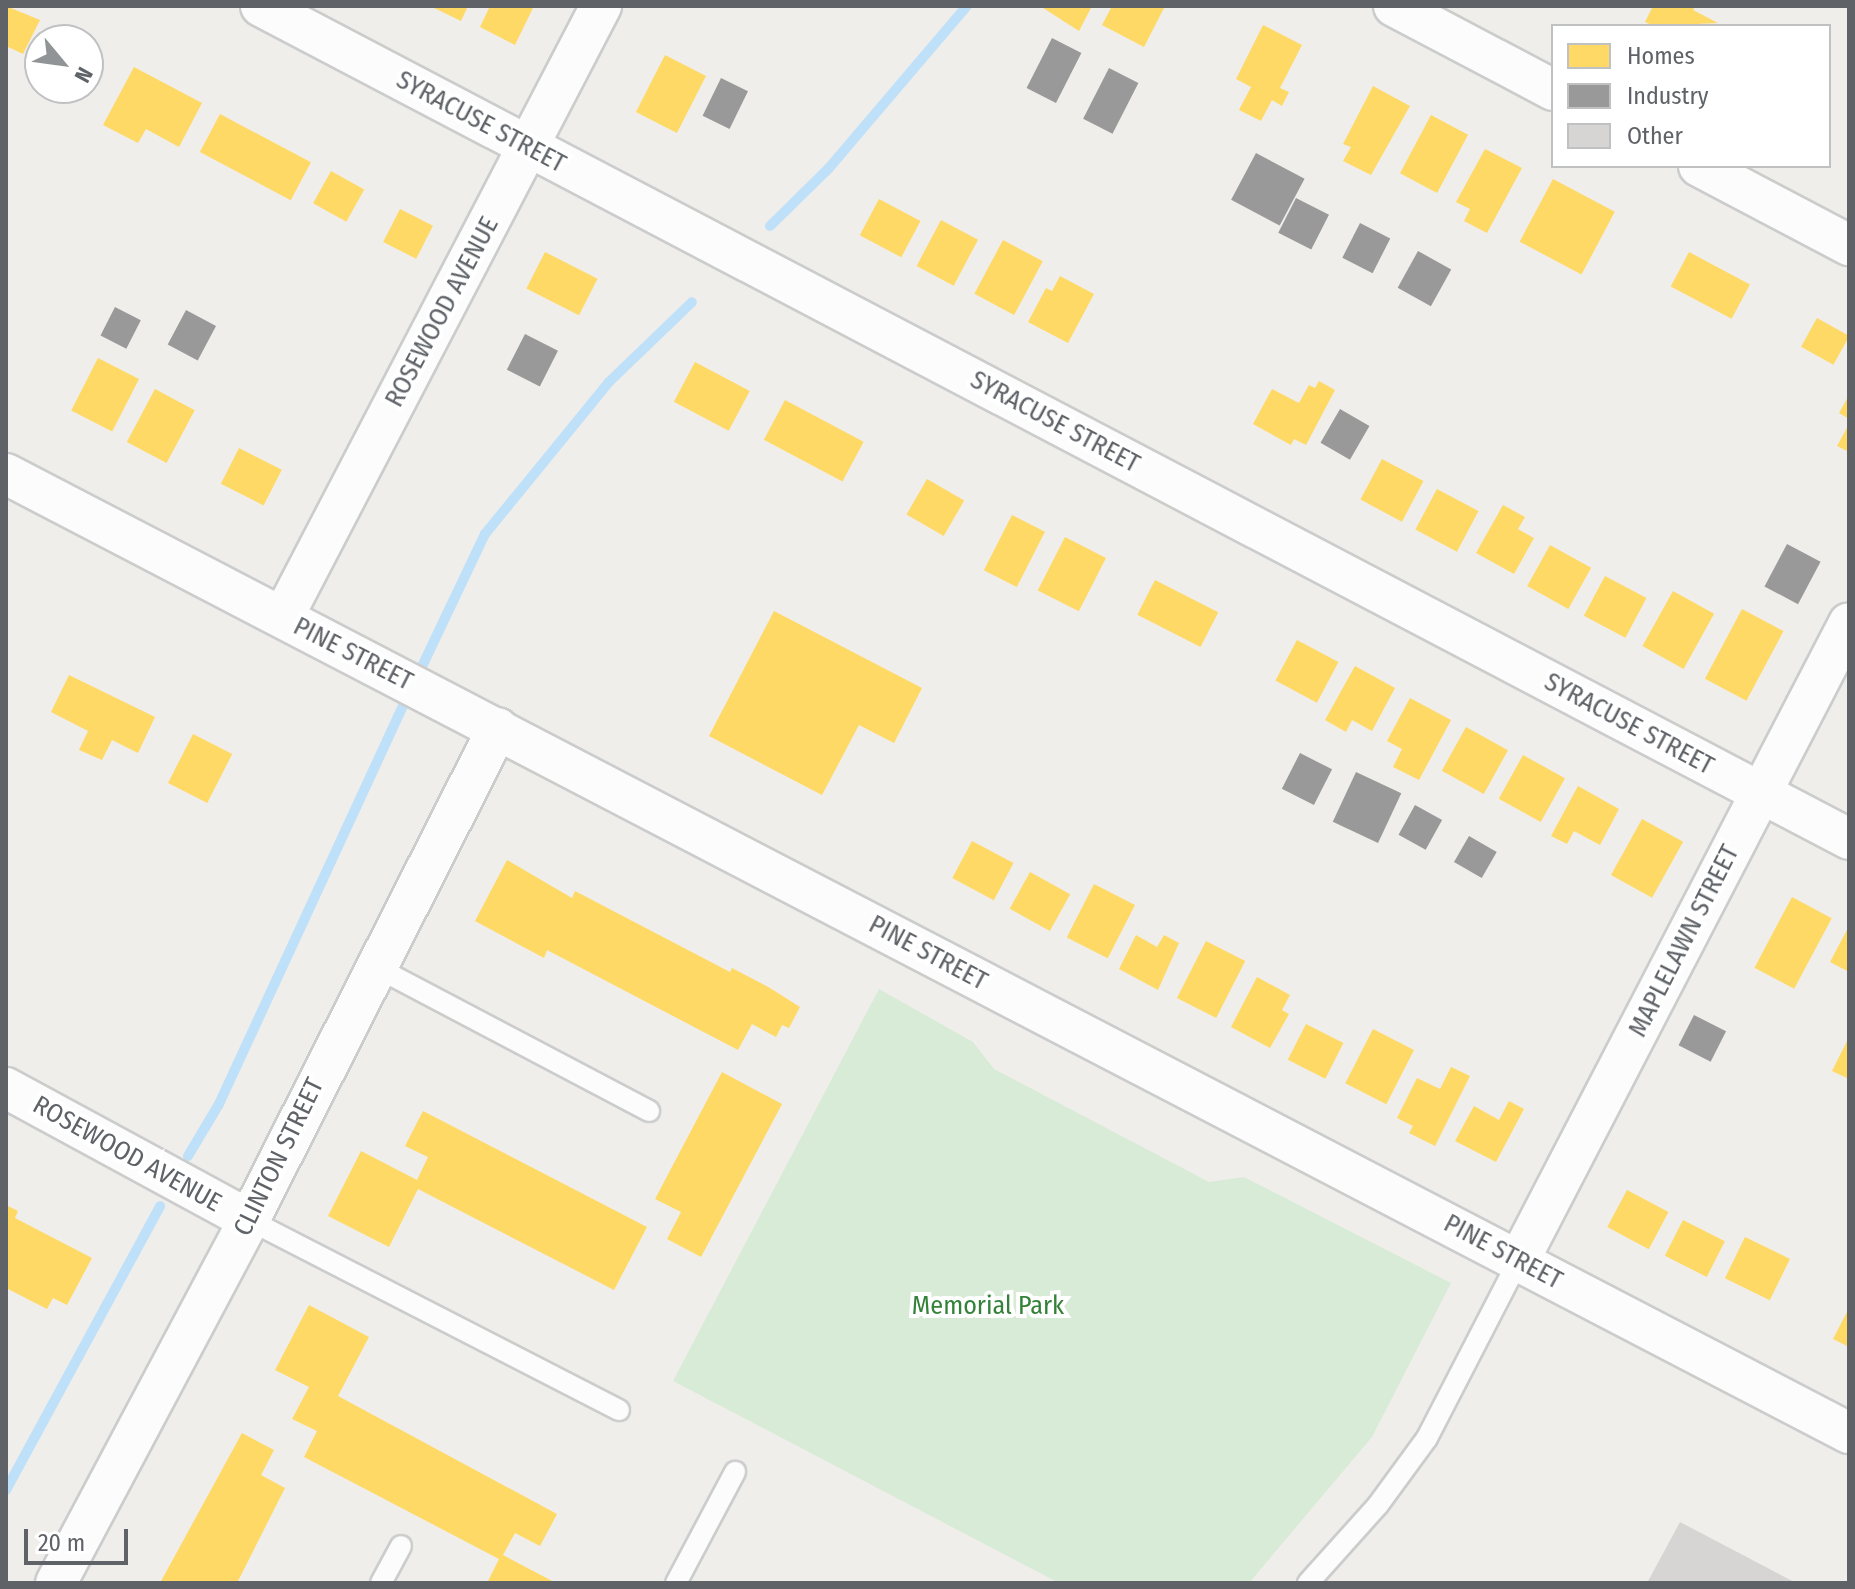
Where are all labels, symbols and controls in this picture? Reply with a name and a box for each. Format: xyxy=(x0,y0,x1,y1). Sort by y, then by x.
north arrow xyxy=(24,24,104,104)
legend xyxy=(1551,24,1831,168)
text: Homes xyxy=(1627,42,1695,70)
text: N xyxy=(69,63,99,87)
street label: SYRACUSE STREET xyxy=(391,64,571,180)
text: Industry xyxy=(1627,82,1709,110)
text: Other xyxy=(1627,122,1683,150)
street label: ROSEWOOD AVENUE xyxy=(379,212,505,412)
street label: SYRACUSE STREET xyxy=(965,364,1145,480)
street label: PINE STREET xyxy=(288,611,418,697)
street label: SYRACUSE STREET xyxy=(1539,666,1719,782)
street label: MAPLELAWN STREET xyxy=(1622,840,1746,1042)
street label: PINE STREET xyxy=(864,909,992,997)
street label: CLINTON STREET xyxy=(227,1073,331,1241)
street label: ROSEWOOD AVENUE xyxy=(27,1089,227,1219)
street label: PINE STREET xyxy=(1439,1208,1567,1296)
park label: Memorial Park xyxy=(912,1290,1064,1322)
scale bar xyxy=(28,1513,132,1563)
text: 20 m xyxy=(38,1529,85,1557)

